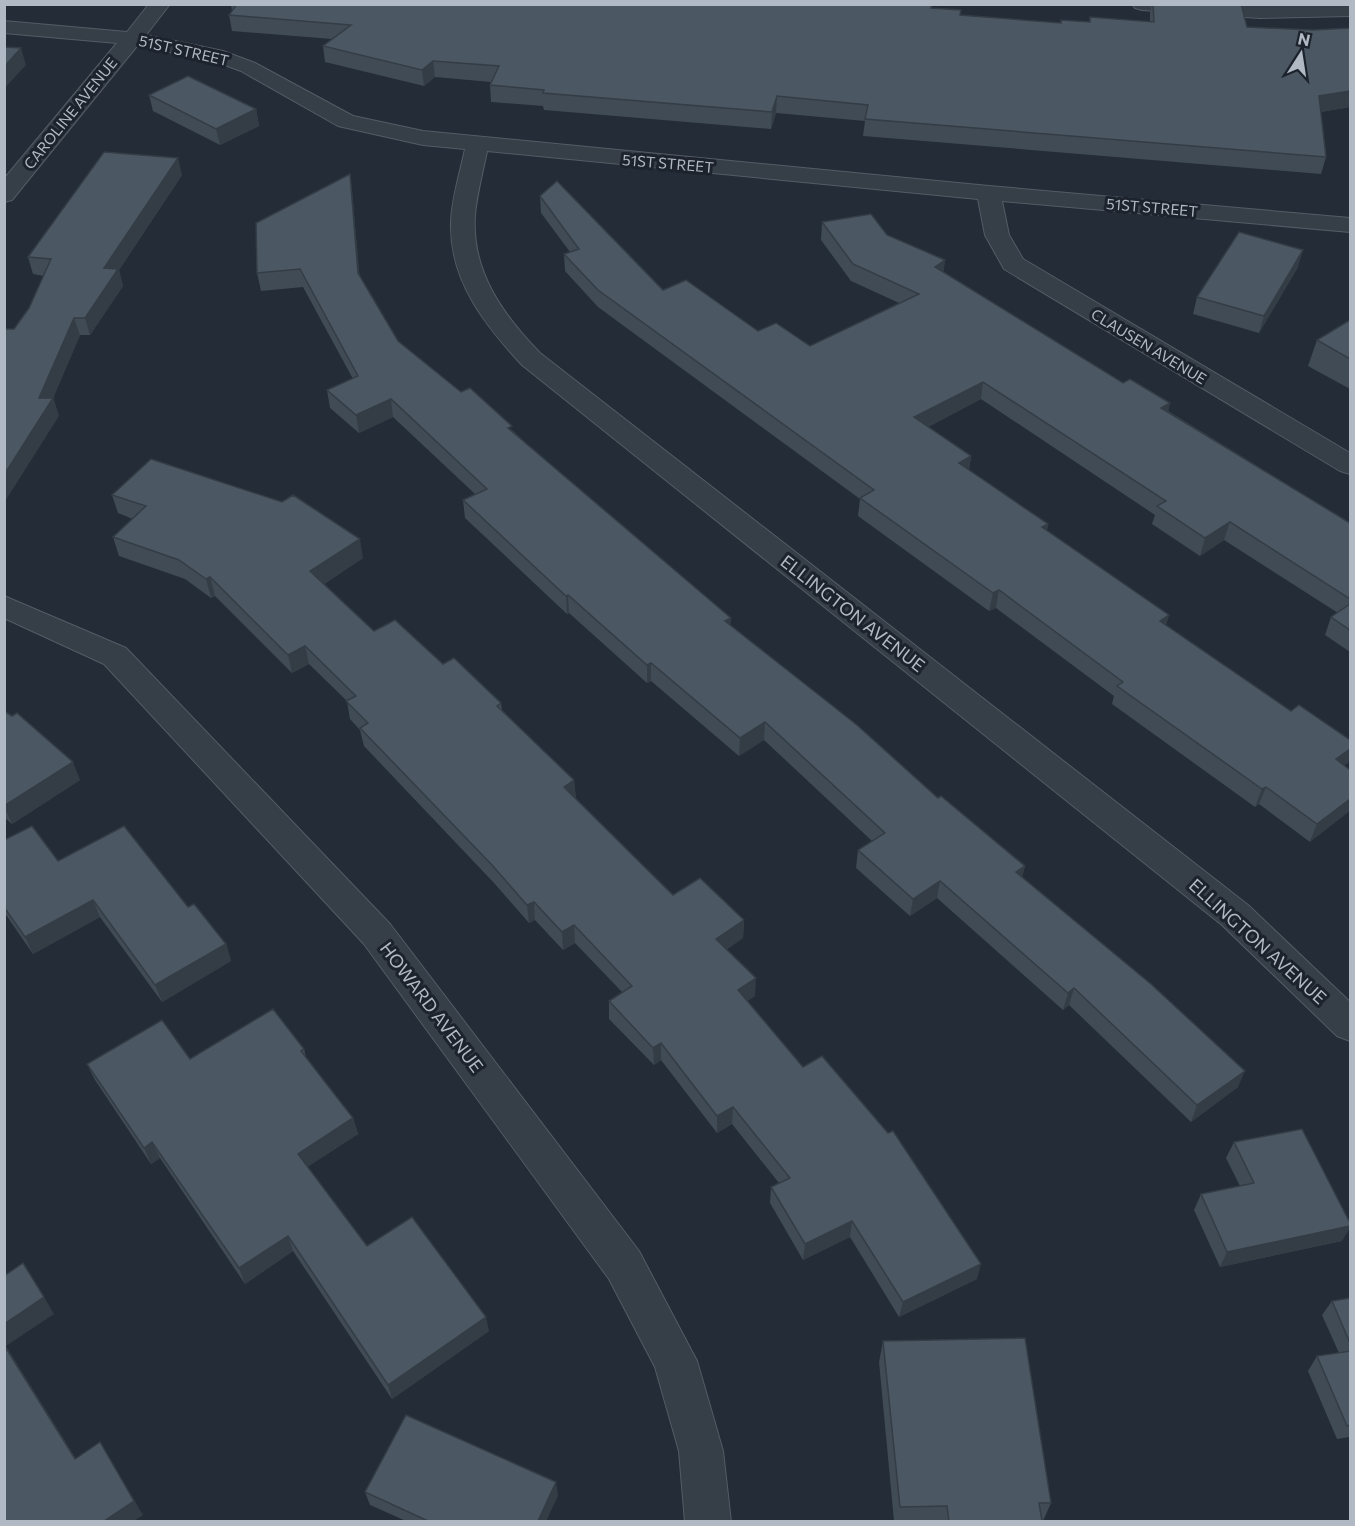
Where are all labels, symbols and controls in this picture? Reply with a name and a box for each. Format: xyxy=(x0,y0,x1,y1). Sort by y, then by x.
north arrow xyxy=(1271,24,1331,84)
text: N xyxy=(1296,28,1312,49)
street label: 51ST STREET xyxy=(137,31,231,69)
street label: CAROLINE AVENUE xyxy=(20,54,121,172)
street label: 51ST STREET xyxy=(621,150,715,176)
street label: 51ST STREET xyxy=(1105,194,1199,220)
street label: CLAUSEN AVENUE xyxy=(1088,304,1210,388)
street label: ELLINGTON AVENUE xyxy=(776,550,930,676)
street label: ELLINGTON AVENUE xyxy=(1185,874,1331,1008)
street label: HOWARD AVENUE xyxy=(376,937,488,1077)

